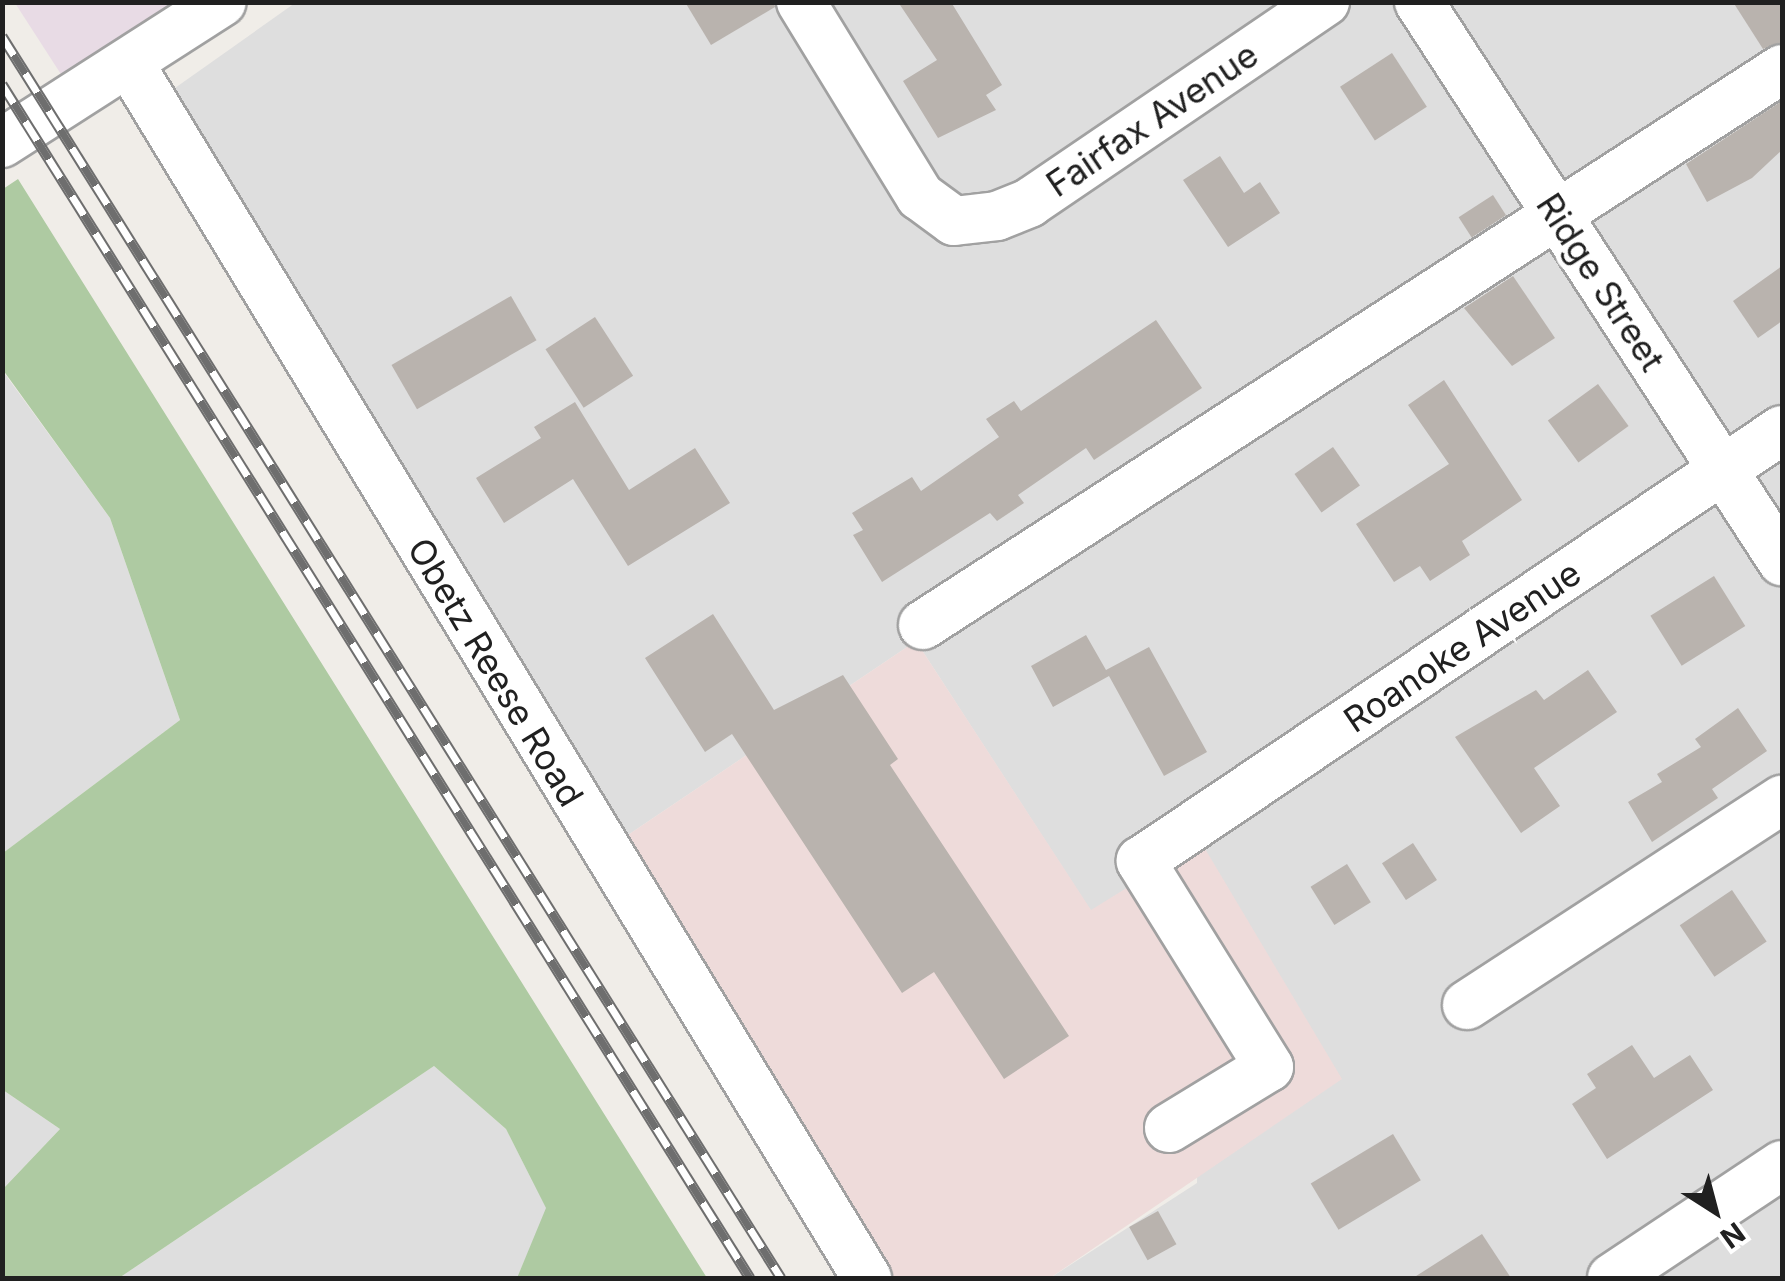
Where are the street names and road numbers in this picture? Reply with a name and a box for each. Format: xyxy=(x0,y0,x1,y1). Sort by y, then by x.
street label: Fairfax Avenue xyxy=(1038,33,1266,205)
street label: Ridge Street xyxy=(1528,185,1674,379)
street label: Obetz Reese Road xyxy=(399,530,593,814)
street label: Roanoke Avenue xyxy=(1336,551,1588,741)

